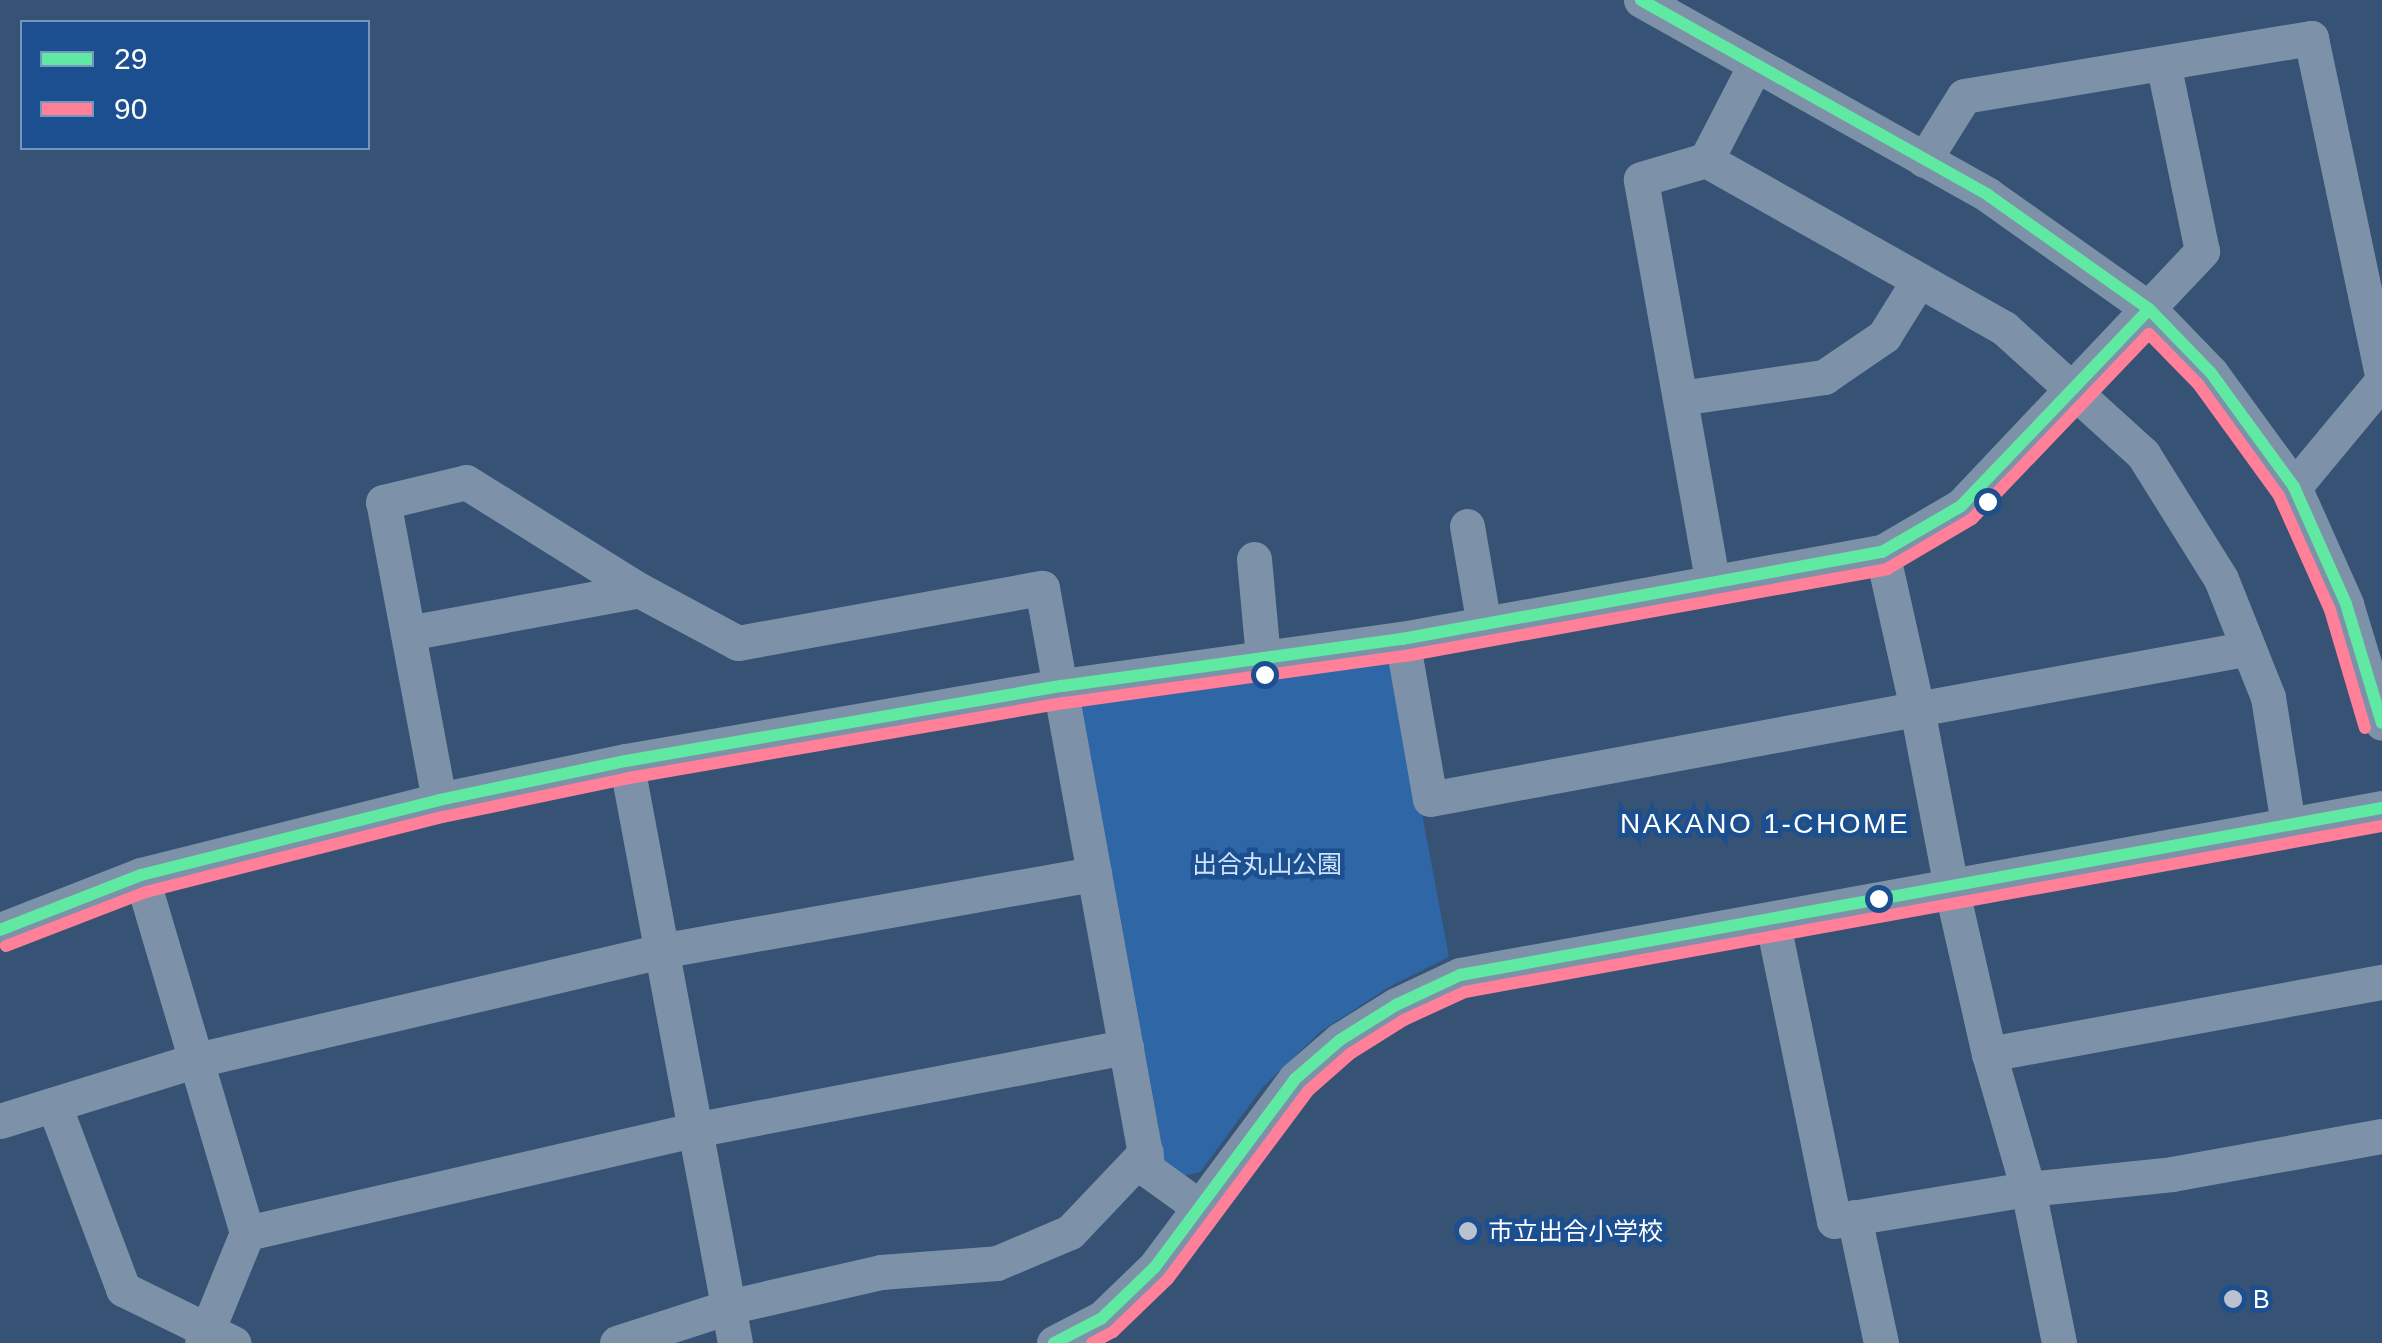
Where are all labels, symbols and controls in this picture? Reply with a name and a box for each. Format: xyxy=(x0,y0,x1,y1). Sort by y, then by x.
legend xyxy=(20,20,370,150)
text: 29 xyxy=(114,42,147,75)
text: 90 xyxy=(114,92,147,125)
unlabelled marker xyxy=(1978,492,1998,512)
unlabelled marker xyxy=(1255,665,1275,685)
district label: NAKANO 1-CHOME xyxy=(1620,807,1910,841)
park label: 出合丸山公園 xyxy=(1192,849,1342,879)
unlabelled marker xyxy=(1869,889,1889,909)
place label: 市立出合小学校 xyxy=(1488,1216,1663,1246)
marker: 市立出合小学校 xyxy=(1457,1220,1479,1242)
place label: B xyxy=(2253,1284,2270,1314)
marker: B xyxy=(2222,1288,2244,1310)

